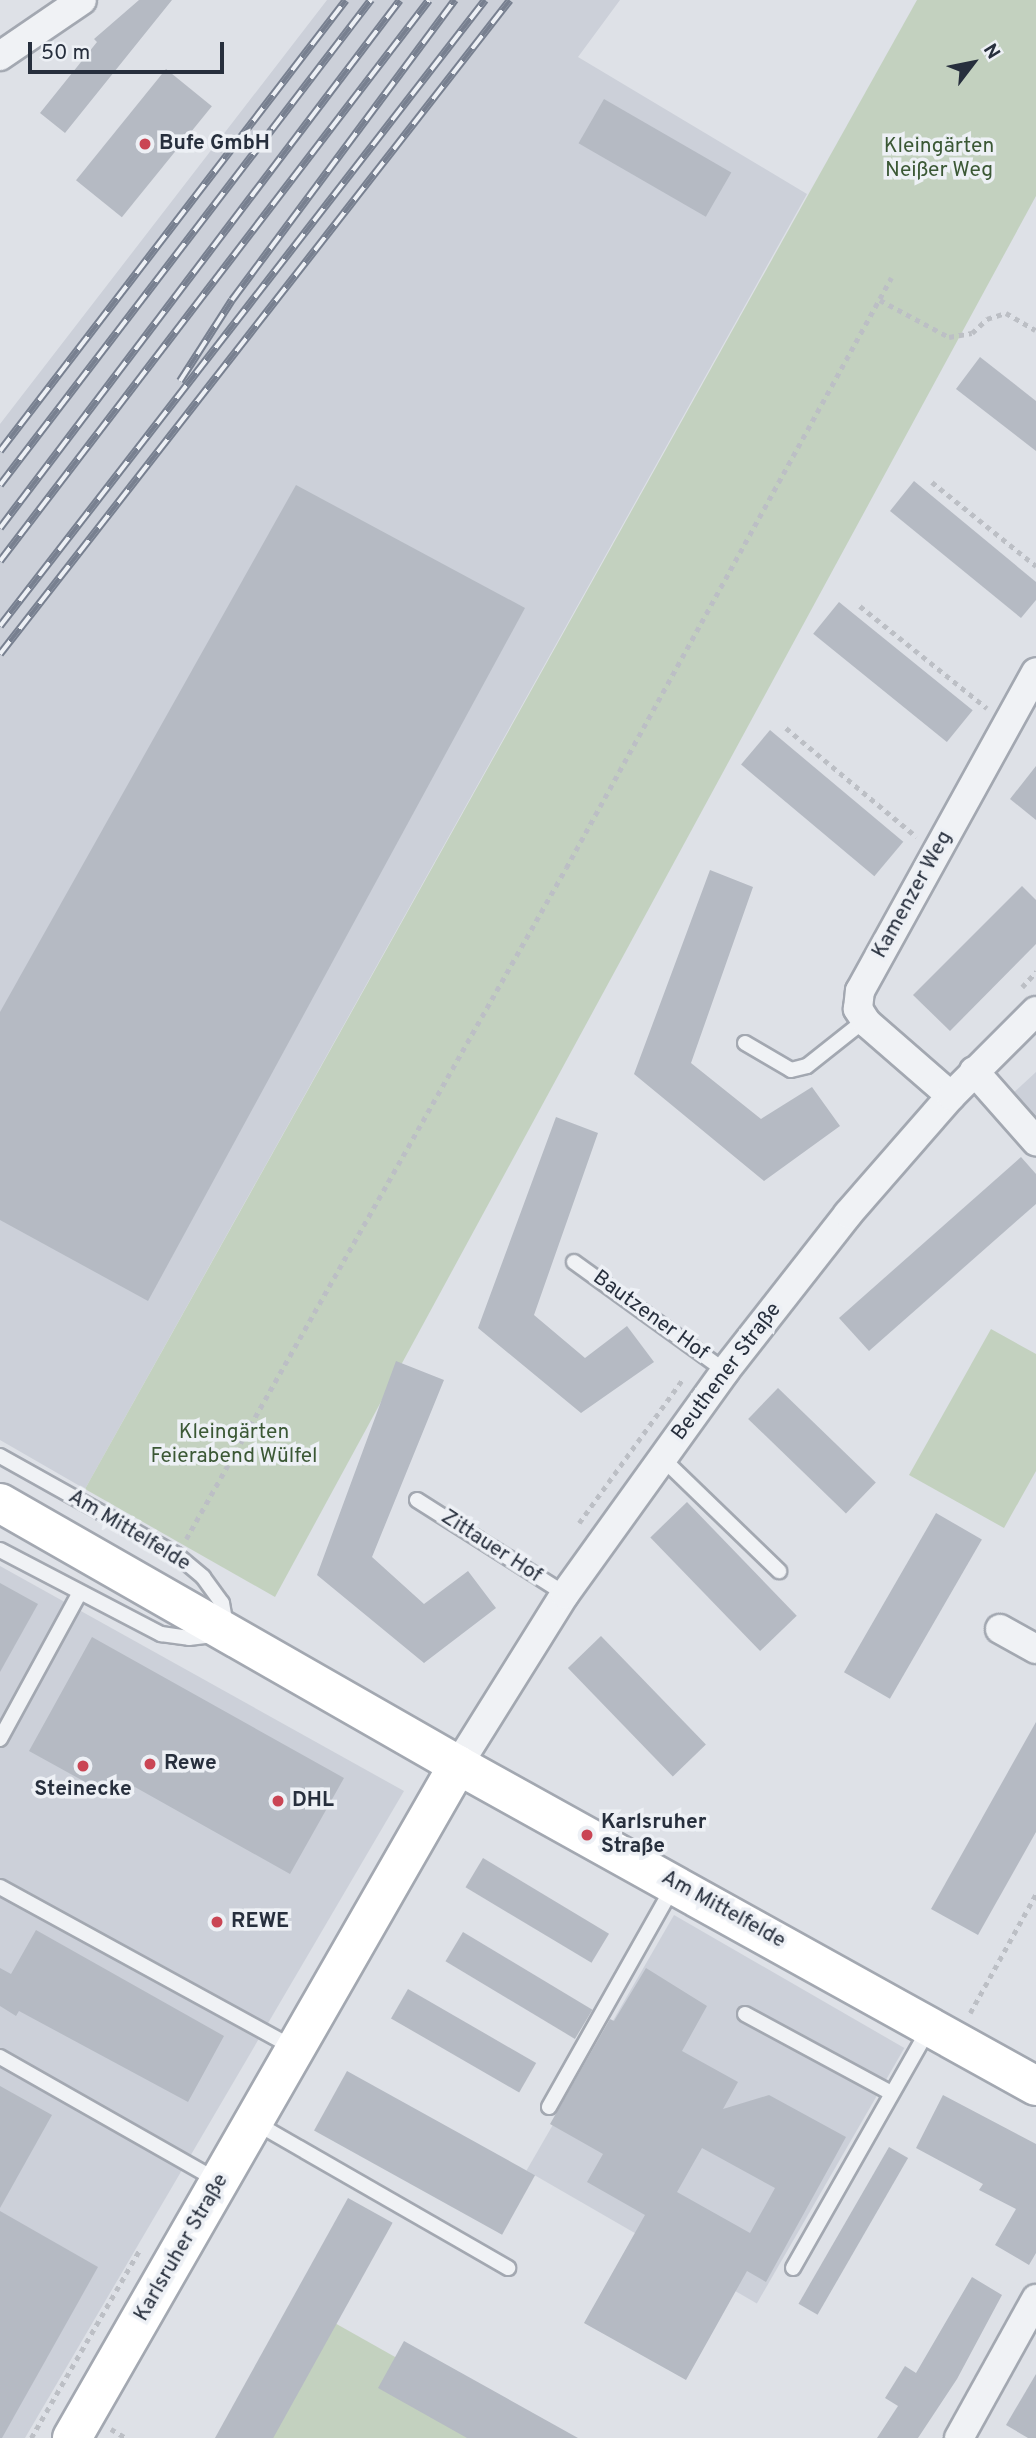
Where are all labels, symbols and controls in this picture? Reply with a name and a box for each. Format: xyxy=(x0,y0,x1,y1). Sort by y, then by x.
scale bar xyxy=(32,28,228,72)
north arrow xyxy=(938,28,1008,98)
text: 50 m xyxy=(41,40,90,67)
text: N xyxy=(977,40,1005,64)
place label: Bufe GmbH xyxy=(159,131,270,157)
park label: Kleingärten Neißer Weg xyxy=(884,134,994,184)
marker: Bufe GmbH xyxy=(137,136,153,152)
street label: Kamenzer Weg xyxy=(868,827,958,963)
street label: Bautzener Hof xyxy=(587,1266,713,1366)
street label: Beuthener Straße xyxy=(667,1298,787,1446)
park label: Kleingärten Feierabend Wülfel xyxy=(150,1420,318,1470)
street label: Am Mittelfelde xyxy=(63,1485,195,1577)
street label: Zittauer Hof xyxy=(436,1505,546,1589)
place label: Rewe xyxy=(164,1751,217,1777)
marker: Rewe xyxy=(142,1756,158,1772)
marker: Steinecke xyxy=(75,1758,91,1774)
place label: Steinecke xyxy=(34,1777,132,1803)
place label: DHL xyxy=(292,1788,334,1814)
marker: DHL xyxy=(270,1793,286,1809)
place label: Karlsruher Straße xyxy=(601,1810,706,1860)
marker: Karlsruher Straße xyxy=(579,1827,595,1843)
street label: Am Mittelfelde xyxy=(657,1866,789,1954)
place label: REWE xyxy=(231,1909,289,1935)
marker: REWE xyxy=(209,1914,225,1930)
street label: Karlsruher Straße xyxy=(130,2170,234,2326)

